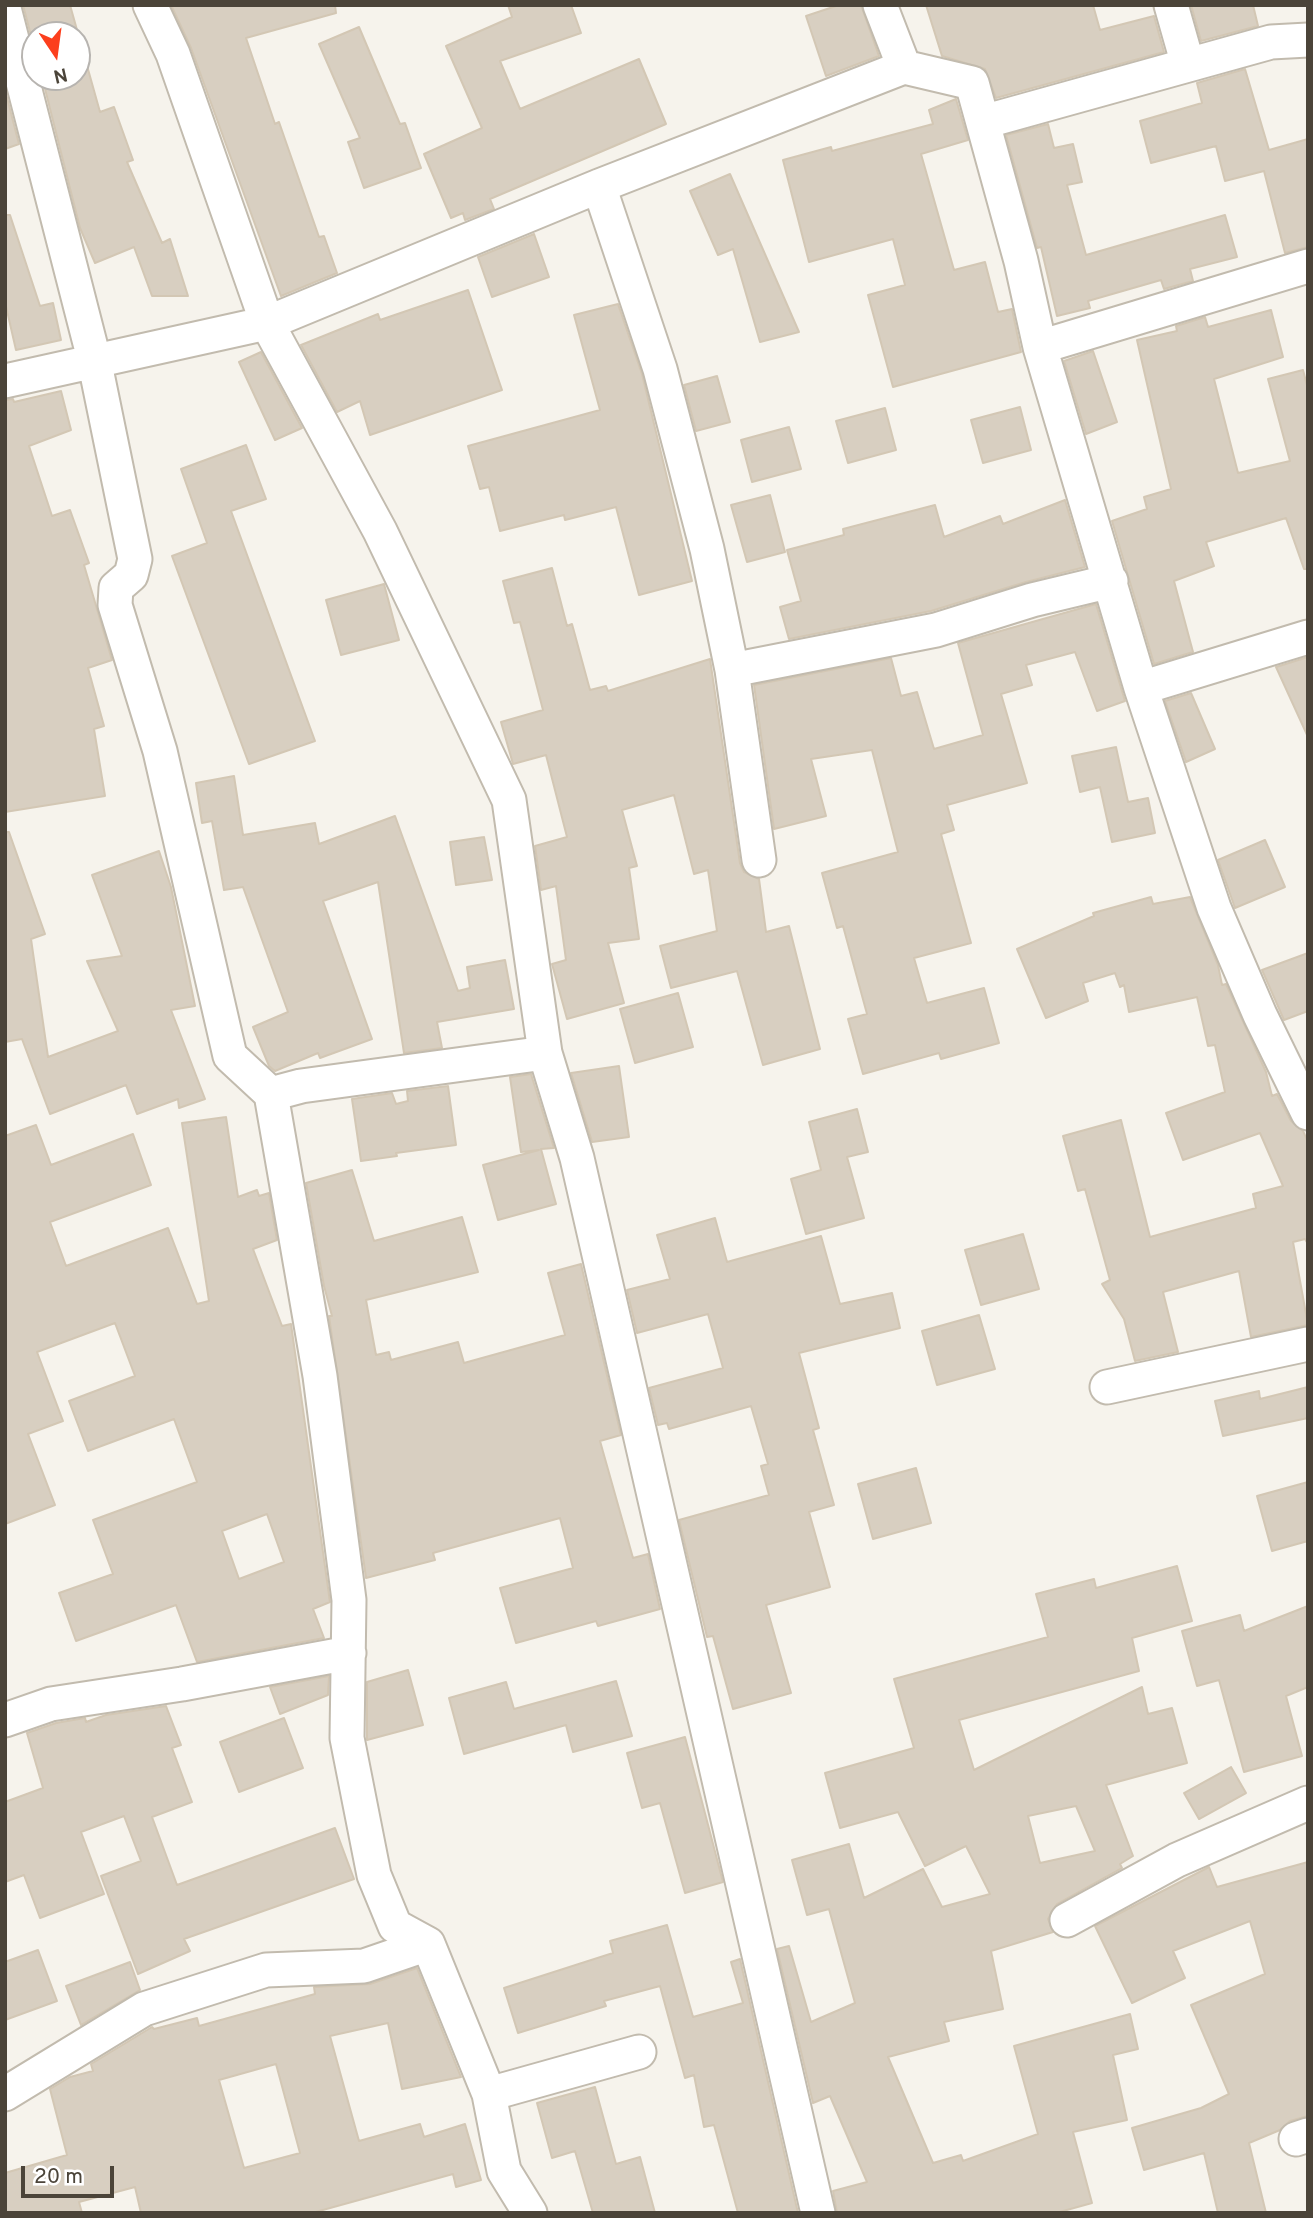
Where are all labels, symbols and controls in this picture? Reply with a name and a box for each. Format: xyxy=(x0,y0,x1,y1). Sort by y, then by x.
north arrow xyxy=(21,21,91,91)
text: N xyxy=(51,61,70,88)
scale bar xyxy=(24,2152,117,2196)
text: 20 m xyxy=(34,2164,83,2191)

